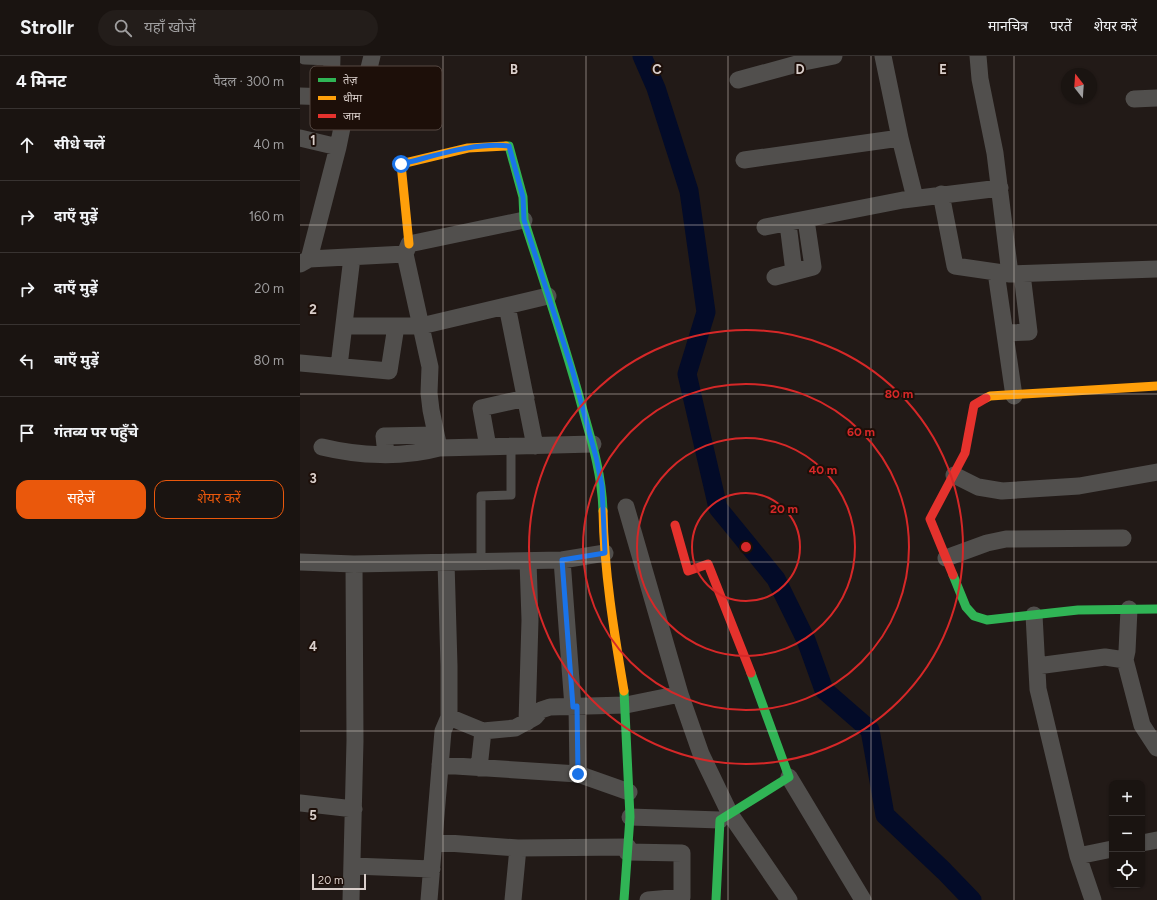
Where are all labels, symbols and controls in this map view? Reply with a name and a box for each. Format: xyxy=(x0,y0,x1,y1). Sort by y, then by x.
search box xyxy=(98,10,378,46)
text: Strollr xyxy=(20,16,74,39)
icon: search xyxy=(112,17,134,39)
text: यहाँ खोजें xyxy=(144,18,196,36)
text: मानचित्र xyxy=(988,18,1028,35)
text: परतें xyxy=(1050,18,1072,35)
text: शेयर करें xyxy=(1094,18,1137,35)
text: B xyxy=(510,62,518,77)
text: C xyxy=(652,62,662,77)
text: D xyxy=(795,62,805,77)
text: E xyxy=(939,62,947,77)
legend xyxy=(310,66,442,130)
north arrow xyxy=(1061,68,1097,104)
text: 4 मिनट xyxy=(16,71,67,91)
text: पैदल · 300 m xyxy=(213,74,284,89)
text: तेज़ xyxy=(343,74,358,87)
text: धीमा xyxy=(343,92,362,105)
text: जाम xyxy=(343,110,361,123)
text: 1 xyxy=(310,133,316,148)
icon: ahead xyxy=(16,134,38,156)
text: सीधे चलें xyxy=(54,135,105,153)
text: 40 m xyxy=(253,137,284,152)
route start xyxy=(392,155,410,173)
icon: right xyxy=(16,206,38,228)
text: दाएँ मुड़ें xyxy=(54,207,98,225)
text: 160 m xyxy=(249,209,284,224)
icon: right xyxy=(16,278,38,300)
text: दाएँ मुड़ें xyxy=(54,279,98,297)
text: 20 m xyxy=(254,281,284,296)
text: 2 xyxy=(309,302,317,317)
icon: left xyxy=(16,350,38,372)
text: बाएँ मुड़ें xyxy=(54,351,99,369)
text: 80 m xyxy=(253,353,284,368)
text: 80 m xyxy=(885,387,913,401)
icon: arrive xyxy=(16,422,38,444)
text: गंतव्य पर पहुँचे xyxy=(54,423,138,441)
text: 60 m xyxy=(847,425,875,439)
text: 40 m xyxy=(809,463,837,477)
text: 3 xyxy=(309,471,317,486)
button: सहेजें xyxy=(16,480,146,519)
button: शेयर करें xyxy=(154,480,284,519)
text: 20 m xyxy=(770,502,798,516)
centre of rings xyxy=(739,540,753,554)
text: 4 xyxy=(309,639,317,654)
route end xyxy=(569,765,587,783)
map controls xyxy=(1109,780,1145,888)
button: + xyxy=(1109,780,1145,816)
text: 5 xyxy=(309,808,317,823)
button: − xyxy=(1109,816,1145,852)
button: locate xyxy=(1109,852,1145,888)
scale bar xyxy=(312,872,366,891)
text: 20 m xyxy=(318,874,343,887)

